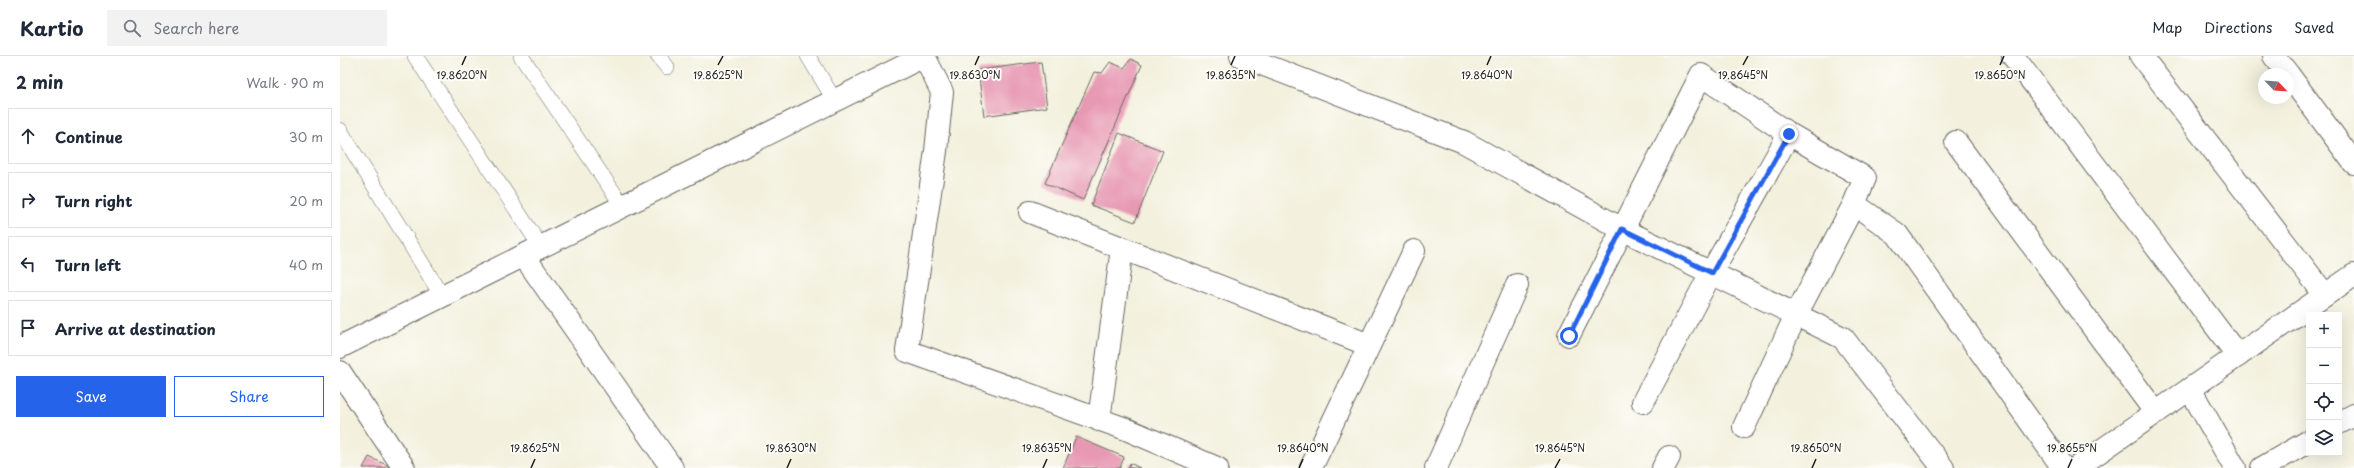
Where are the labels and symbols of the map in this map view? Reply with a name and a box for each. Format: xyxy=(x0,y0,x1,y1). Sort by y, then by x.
text: 19.8620°N xyxy=(437,67,488,82)
text: 19.8625°N xyxy=(693,67,743,82)
text: 19.8630°N xyxy=(949,67,1001,82)
text: 19.8635°N xyxy=(1206,67,1256,82)
text: 19.8640°N xyxy=(1461,67,1513,82)
text: 19.8645°N xyxy=(1718,67,1768,82)
text: 19.8650°N xyxy=(1975,67,2026,82)
north arrow xyxy=(2258,68,2294,104)
route end xyxy=(1780,125,1798,143)
route start xyxy=(1560,327,1578,345)
text: 19.8625°N xyxy=(510,440,560,455)
text: 19.8630°N xyxy=(765,440,817,455)
text: 19.8635°N xyxy=(1022,440,1072,455)
text: 19.8640°N xyxy=(1277,440,1329,455)
text: 19.8645°N xyxy=(1535,440,1585,455)
text: 19.8650°N xyxy=(1791,440,1842,455)
text: 19.8655°N xyxy=(2047,440,2097,455)

